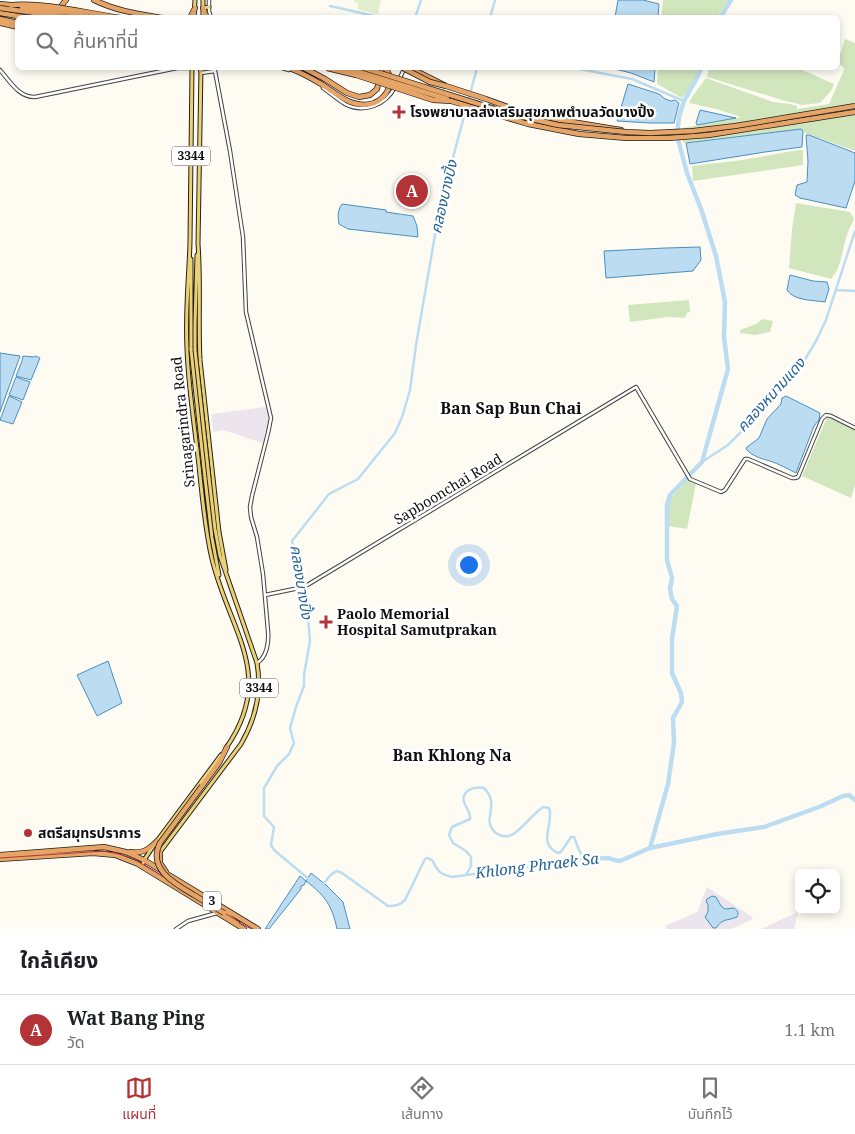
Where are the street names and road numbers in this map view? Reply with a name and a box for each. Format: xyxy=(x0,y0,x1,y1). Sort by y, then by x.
road number: 3344 xyxy=(172,146,210,166)
street label: Srinagarindra Road xyxy=(166,355,199,488)
street label: Sapboonchai Road xyxy=(390,448,506,528)
road number: 3344 xyxy=(240,678,278,698)
road number: 3 xyxy=(203,891,221,910)

